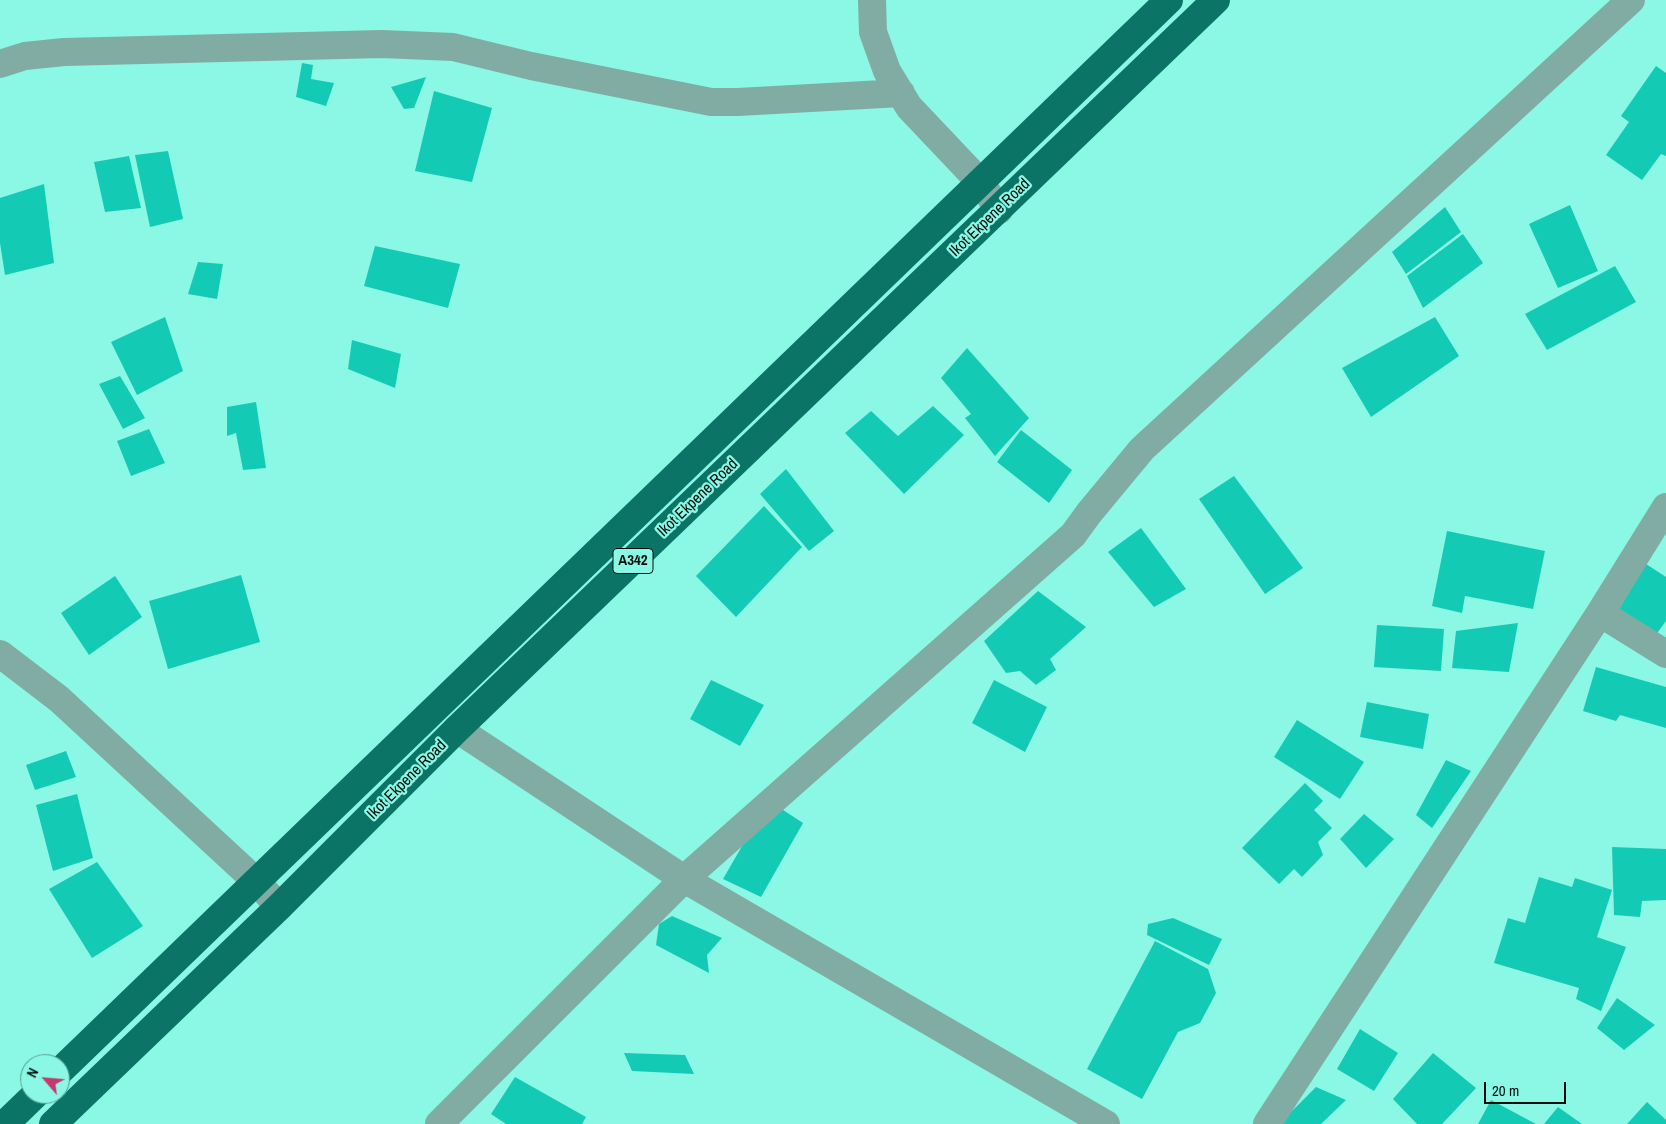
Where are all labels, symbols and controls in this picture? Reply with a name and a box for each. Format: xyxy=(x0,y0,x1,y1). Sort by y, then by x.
street label: Ikot Ekpene Road xyxy=(946,175,1034,261)
street label: Ikot Ekpene Road xyxy=(654,455,742,541)
road number: A342 xyxy=(613,548,653,574)
street label: Ikot Ekpene Road xyxy=(363,736,451,824)
north arrow xyxy=(20,1054,70,1104)
text: N xyxy=(23,1065,42,1080)
scale bar xyxy=(1486,1072,1568,1104)
text: 20 m xyxy=(1492,1080,1519,1101)

